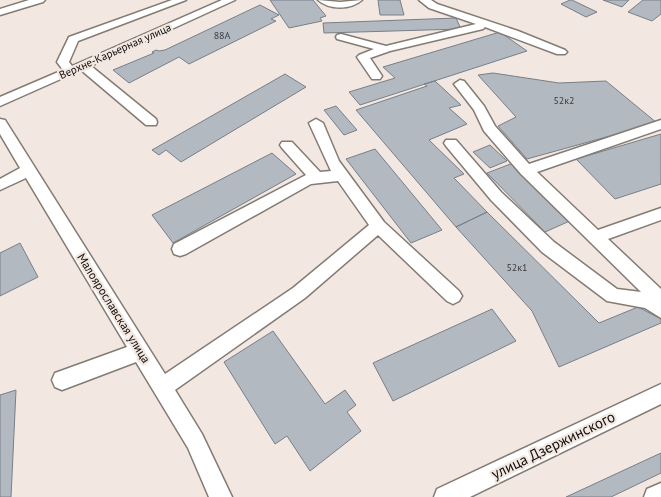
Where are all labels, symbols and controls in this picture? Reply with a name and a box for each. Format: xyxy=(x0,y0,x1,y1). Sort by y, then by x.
street label: Верхне-Карьерная улица xyxy=(57,20,173,82)
house number: 88А xyxy=(214,29,231,42)
house number: 52к2 xyxy=(553,94,575,107)
street label: Малоярославская улица xyxy=(74,250,154,366)
house number: 52к1 xyxy=(506,261,528,274)
street label: улица Дзержинского xyxy=(488,407,618,483)

